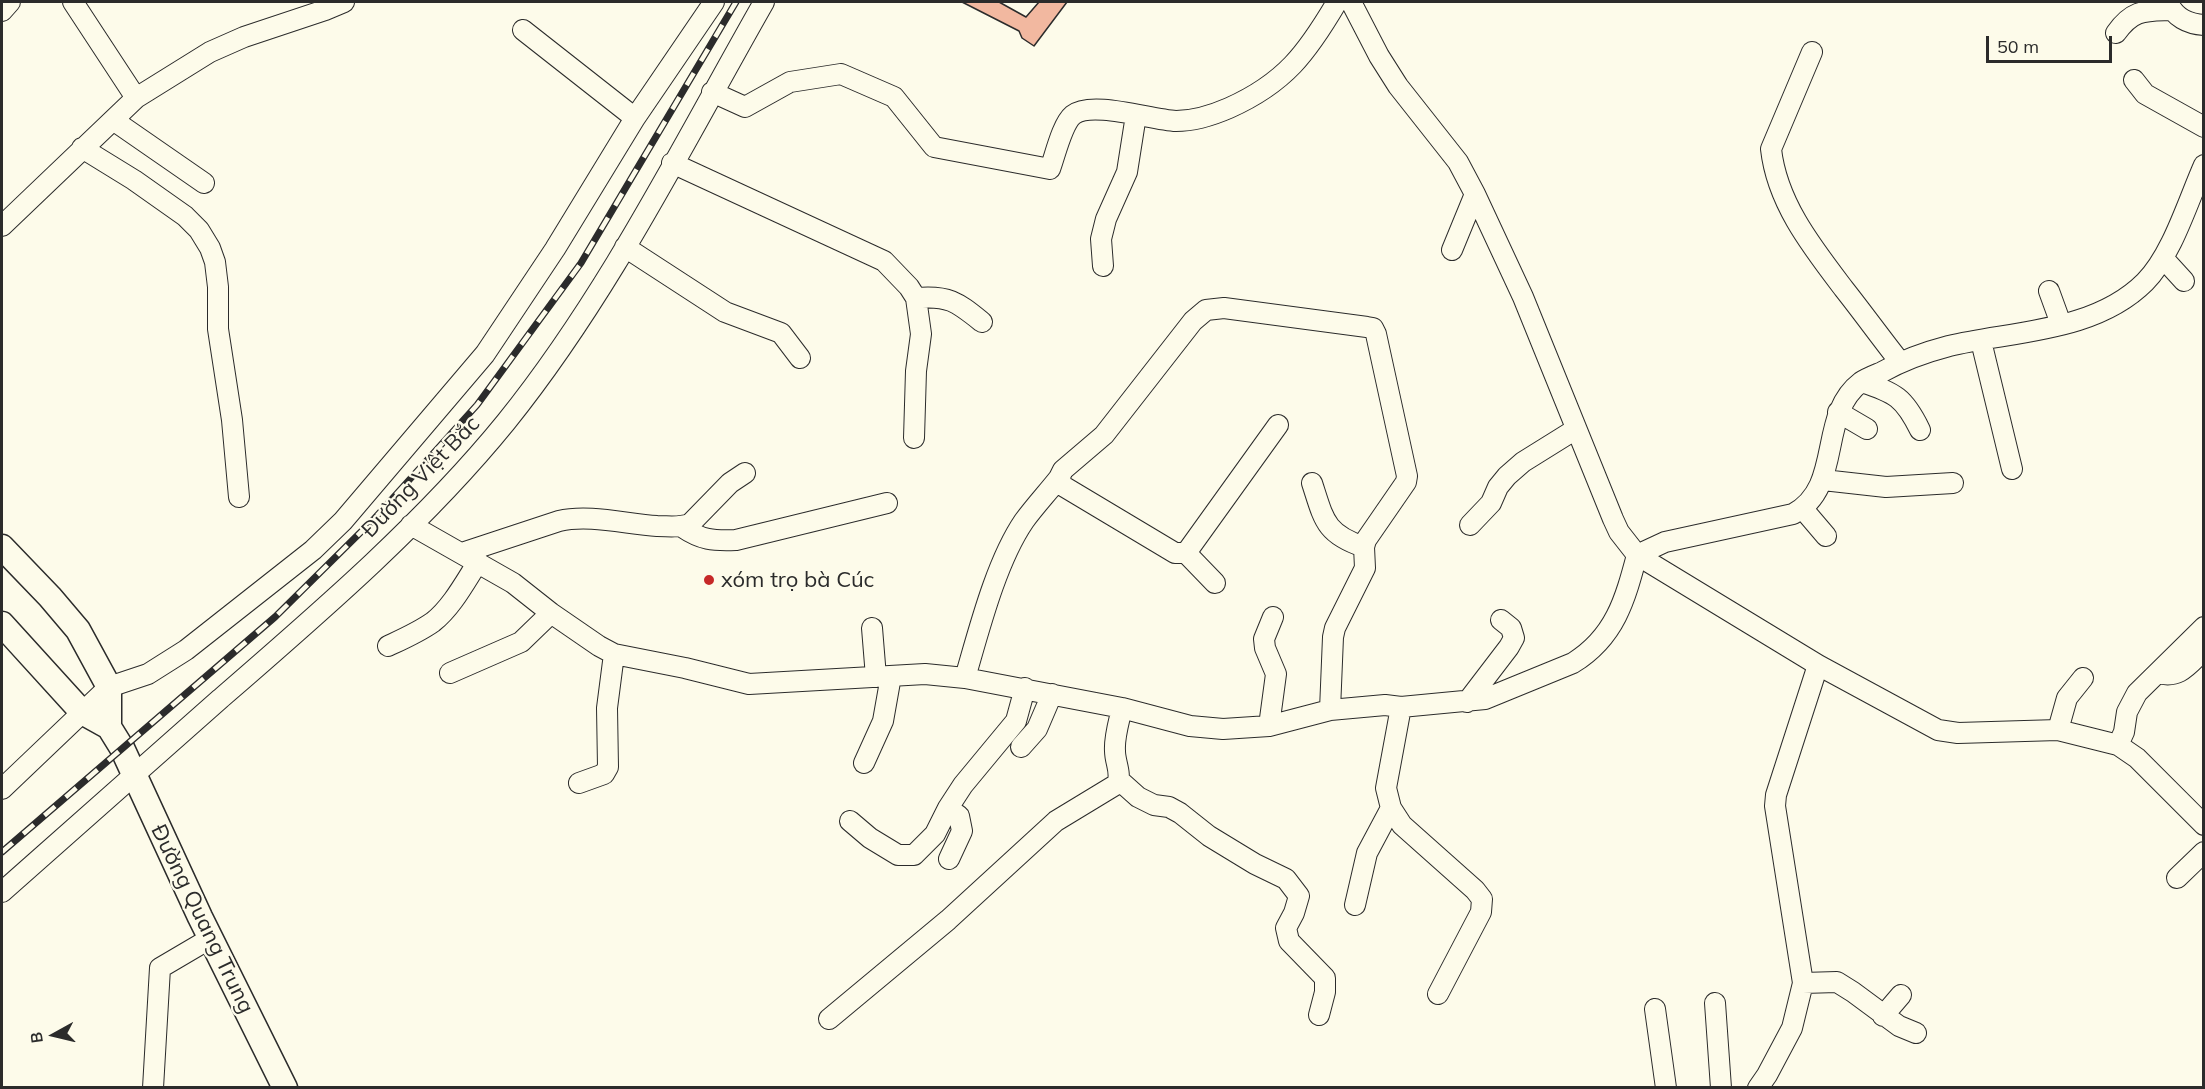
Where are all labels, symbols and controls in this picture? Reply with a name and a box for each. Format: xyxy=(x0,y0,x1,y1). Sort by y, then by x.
scale bar xyxy=(1989,24,2115,62)
text: 50 m xyxy=(1997,35,2039,58)
street label: Đường Việt Bắc xyxy=(356,411,486,543)
place label: xóm trọ bà Cúc xyxy=(721,567,875,593)
marker: xóm trọ bà Cúc xyxy=(702,573,716,587)
street label: Đường Quang Trung xyxy=(145,820,259,1018)
north arrow xyxy=(24,1005,84,1065)
text: B xyxy=(26,1031,47,1044)

